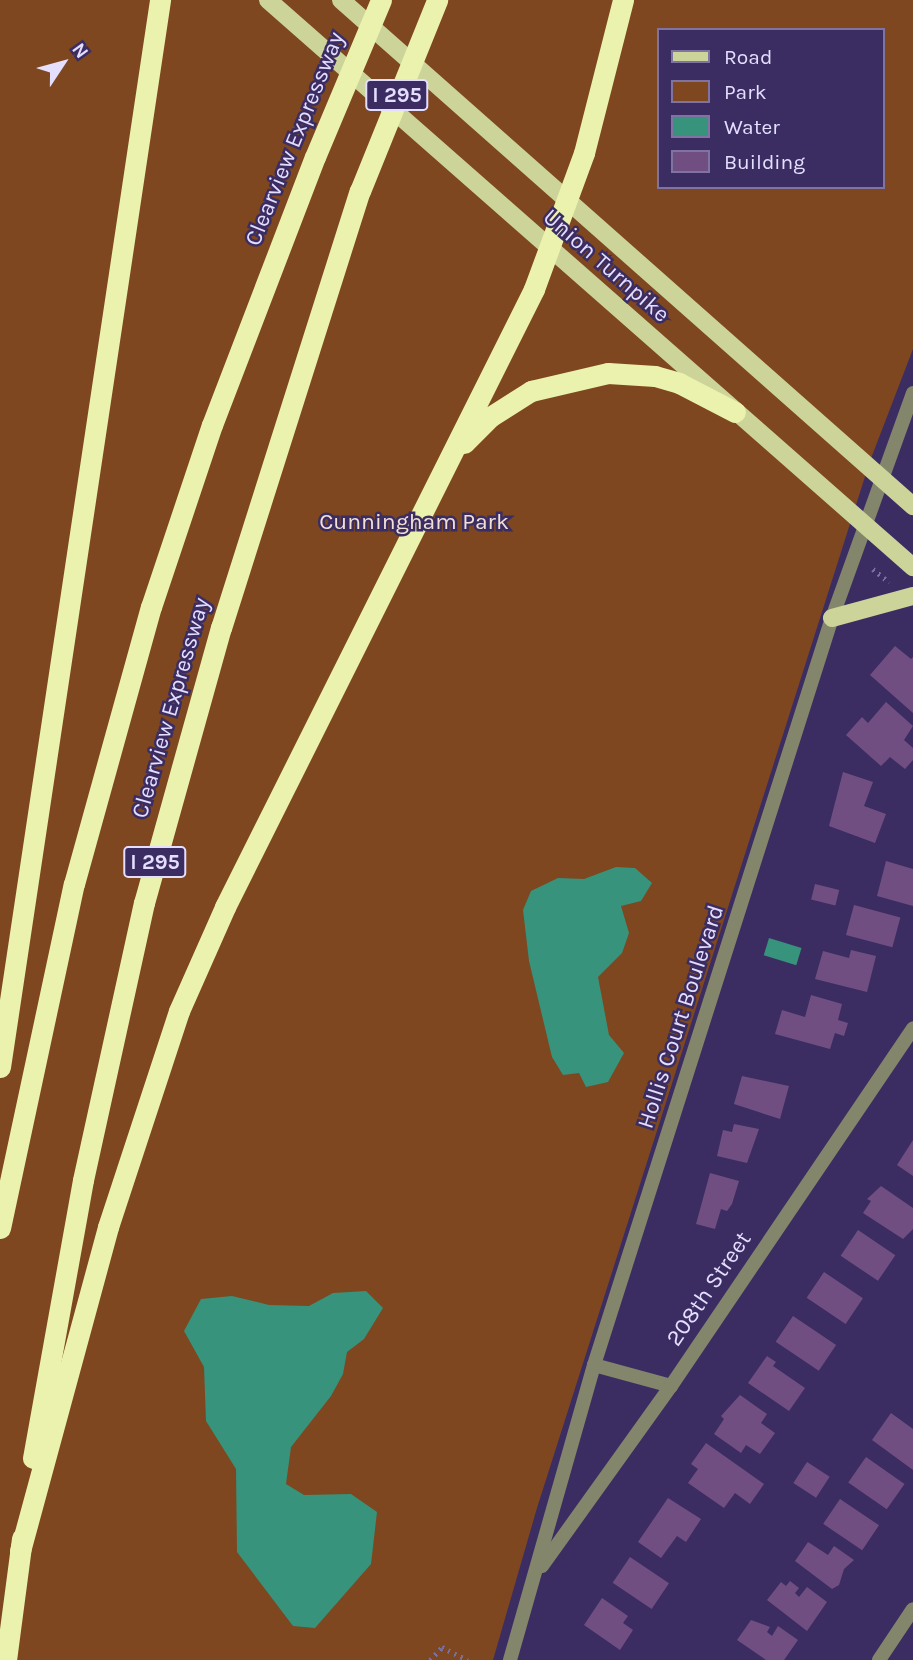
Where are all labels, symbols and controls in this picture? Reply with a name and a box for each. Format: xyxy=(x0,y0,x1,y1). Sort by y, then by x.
north arrow xyxy=(28,28,98,98)
street label: Clearview Expressway xyxy=(239,28,351,250)
legend xyxy=(657,28,885,189)
text: N xyxy=(67,39,93,63)
text: Road xyxy=(724,45,772,69)
road number: I 295 xyxy=(364,78,430,112)
text: Park xyxy=(724,80,767,104)
text: Water xyxy=(724,115,780,139)
text: Building xyxy=(724,150,805,174)
street label: Union Turnpike xyxy=(537,204,675,328)
park label: Cunningham Park xyxy=(319,508,509,536)
street label: Clearview Expressway xyxy=(126,595,216,821)
road number: I 295 xyxy=(122,844,188,880)
street label: Hollis Court Boulevard xyxy=(632,902,730,1132)
street label: 208th Street xyxy=(661,1226,757,1352)

